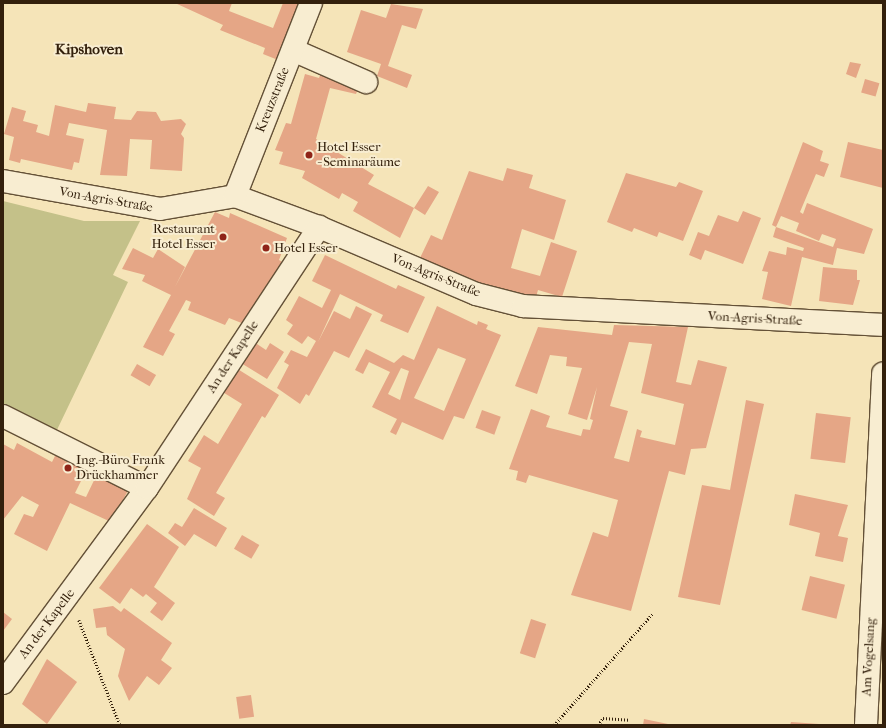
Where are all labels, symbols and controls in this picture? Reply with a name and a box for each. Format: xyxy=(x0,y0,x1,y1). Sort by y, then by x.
district label: Kipshoven xyxy=(55,41,123,59)
street label: Kreuzstraße xyxy=(253,65,293,135)
place label: Hotel Esser - Seminaräume xyxy=(317,140,401,171)
marker: Hotel Esser - Seminaräume xyxy=(304,150,314,160)
street label: Von-Agris-Straße xyxy=(58,184,154,216)
place label: Restaurant Hotel Esser xyxy=(151,222,215,253)
marker: Restaurant Hotel Esser xyxy=(218,232,228,242)
place label: Hotel Esser xyxy=(274,240,338,256)
marker: Hotel Esser xyxy=(261,243,271,253)
street label: Von-Agris-Straße xyxy=(389,251,483,301)
street label: Von-Agris-Straße xyxy=(707,309,803,329)
street label: An der Kapelle xyxy=(204,318,262,396)
place label: Ing.-Büro Frank Drückhammer xyxy=(76,453,165,484)
marker: Ing.-Büro Frank Drückhammer xyxy=(63,463,73,473)
street label: An der Kapelle xyxy=(16,586,78,662)
street label: Am Vogelsang xyxy=(859,617,879,697)

